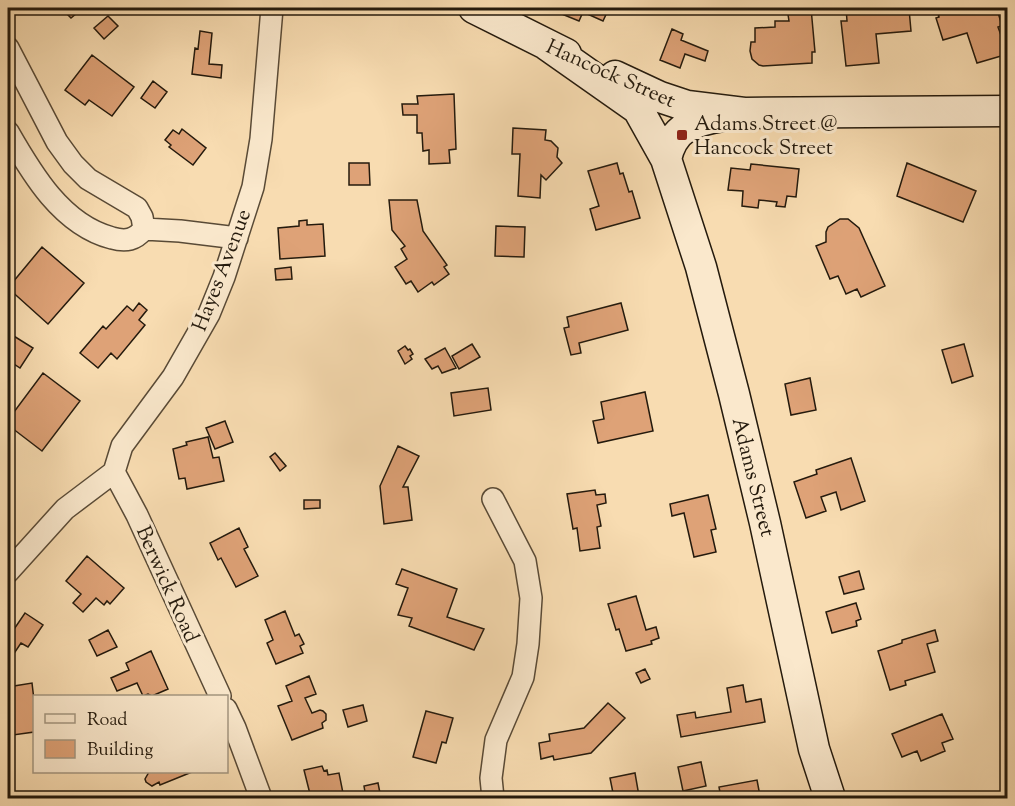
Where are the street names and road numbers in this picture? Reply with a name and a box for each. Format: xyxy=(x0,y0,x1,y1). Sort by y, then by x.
street label: Hancock Street xyxy=(541,33,680,117)
street label: Hayes Avenue xyxy=(186,205,260,336)
street label: Adams Street xyxy=(723,415,781,540)
street label: Berwick Road xyxy=(127,522,205,648)

